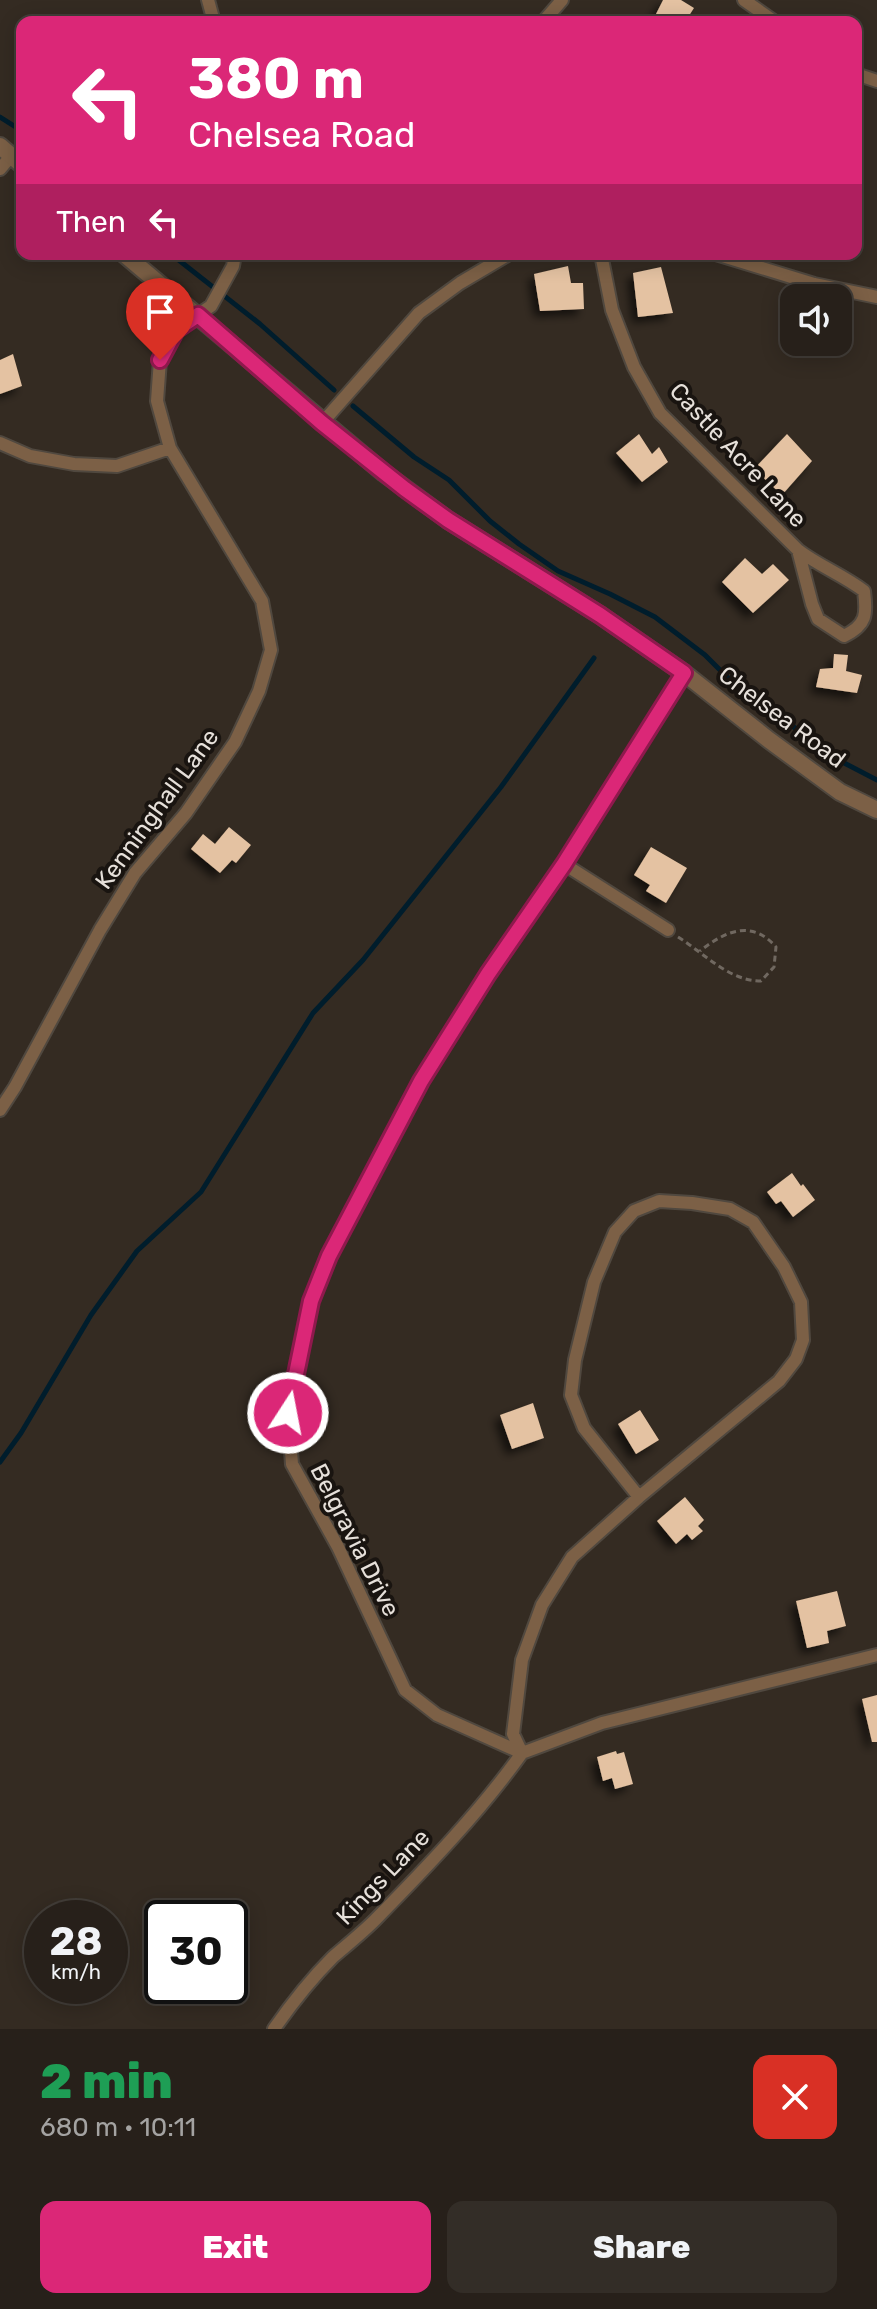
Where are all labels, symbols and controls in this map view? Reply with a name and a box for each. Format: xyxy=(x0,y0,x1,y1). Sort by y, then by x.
text: 380 m xyxy=(188,46,364,112)
icon: left xyxy=(56,48,160,152)
text: Chelsea Road xyxy=(188,113,415,156)
icon: left xyxy=(142,200,186,244)
text: Then xyxy=(56,204,126,240)
pin xyxy=(126,278,194,360)
map controls xyxy=(780,284,852,356)
button: sound xyxy=(780,284,852,356)
icon: arrive xyxy=(138,290,182,334)
street label: Castle Acre Lane xyxy=(664,377,812,533)
street label: Chelsea Road xyxy=(713,660,851,774)
street label: Kenninghall Lane xyxy=(90,723,224,895)
position arrow xyxy=(246,1371,330,1455)
street label: Belgravia Drive xyxy=(304,1459,406,1621)
street label: Kings Lane xyxy=(331,1823,435,1931)
speed limit sign: 30 xyxy=(144,1900,248,2004)
text: 28 xyxy=(49,1918,103,1965)
text: km/h xyxy=(51,1960,101,1984)
text: 2 min xyxy=(40,2053,173,2110)
button: close xyxy=(753,2055,837,2139)
text: 680 m · 10:11 xyxy=(40,2112,196,2143)
button: Exit xyxy=(40,2201,431,2293)
button: Share xyxy=(447,2201,837,2293)

